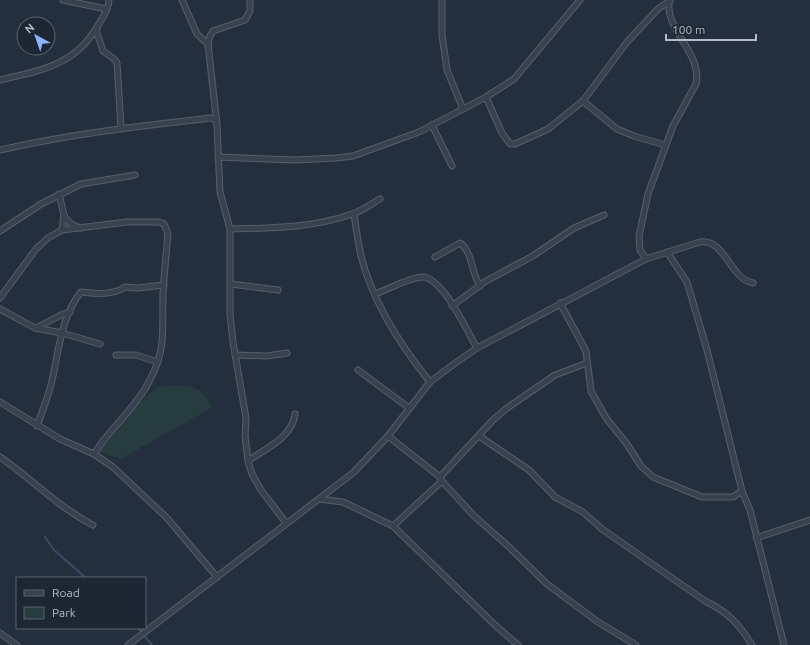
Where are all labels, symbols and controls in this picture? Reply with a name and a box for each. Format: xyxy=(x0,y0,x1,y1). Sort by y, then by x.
north arrow xyxy=(16,16,56,56)
scale bar xyxy=(666,16,756,42)
text: N xyxy=(23,21,37,36)
text: 100 m xyxy=(672,23,705,36)
legend xyxy=(16,577,146,629)
text: Road xyxy=(52,586,80,599)
text: Park xyxy=(52,606,76,619)

